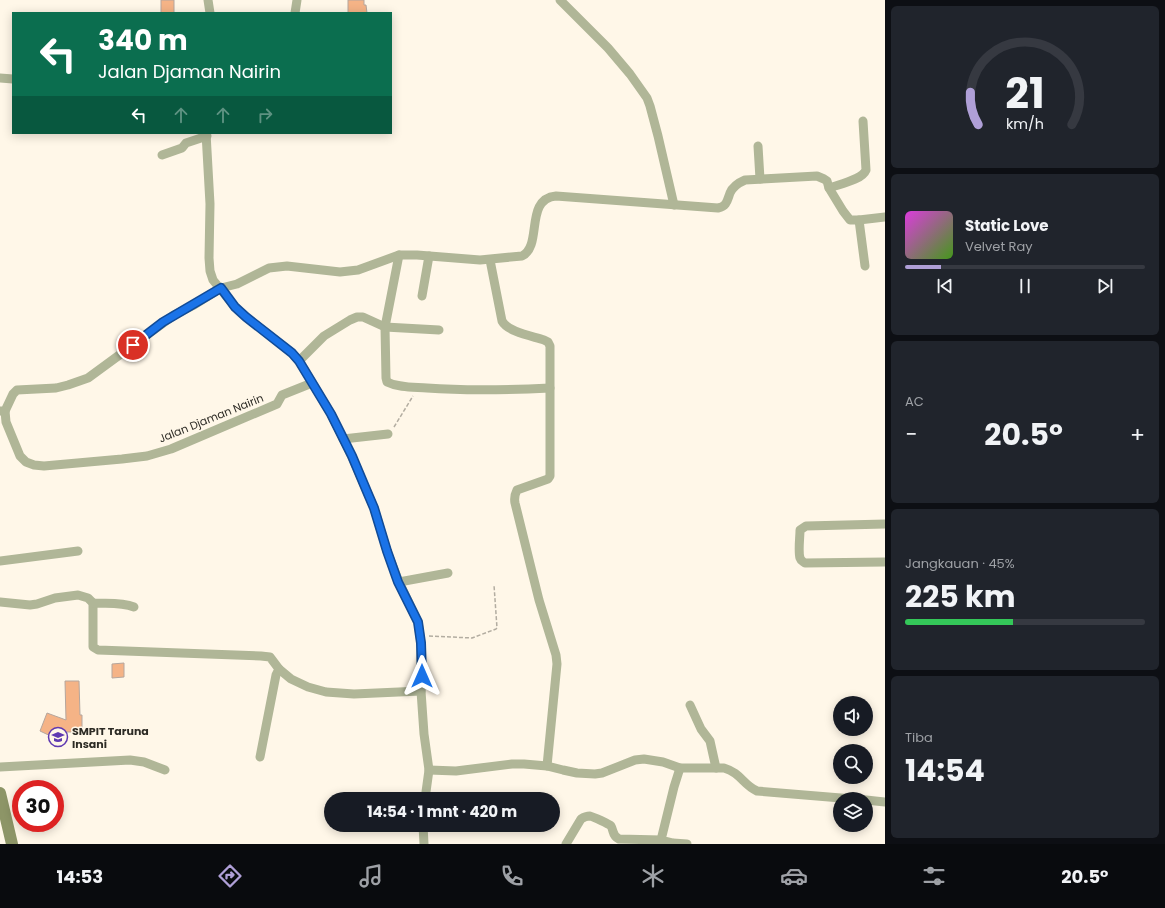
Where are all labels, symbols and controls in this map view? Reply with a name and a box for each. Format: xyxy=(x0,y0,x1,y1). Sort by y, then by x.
text: 340 m xyxy=(98,21,188,60)
icon: left xyxy=(32,28,84,80)
text: Jalan Djaman Nairin xyxy=(98,59,281,84)
text: 21 xyxy=(1005,64,1045,123)
icon: left xyxy=(128,104,150,126)
icon: ahead xyxy=(170,104,192,126)
icon: ahead xyxy=(212,104,234,126)
icon: right xyxy=(254,104,276,126)
text: km/h xyxy=(1006,113,1044,133)
text: Static Love xyxy=(965,215,1049,236)
text: Velvet Ray xyxy=(965,237,1033,256)
icon: previous xyxy=(934,275,956,297)
icon: pause xyxy=(1014,275,1036,297)
icon: next xyxy=(1094,275,1116,297)
pin xyxy=(116,328,150,362)
icon: arrive xyxy=(122,334,144,356)
street label: Jalan Djaman Nairin xyxy=(156,390,266,446)
text: AC xyxy=(905,392,924,411)
text: 20.5° xyxy=(984,413,1063,456)
text: − xyxy=(905,419,917,450)
text: + xyxy=(1130,419,1145,450)
text: Jangkauan · 45% xyxy=(905,554,1015,573)
text: 225 km xyxy=(905,575,1015,618)
position arrow xyxy=(401,655,443,697)
map controls xyxy=(833,696,873,832)
button: sound xyxy=(833,696,873,736)
place label: SMPIT Taruna Insani xyxy=(72,723,149,752)
school or university icon: SMPIT Taruna Insani xyxy=(47,726,69,748)
text: Tiba xyxy=(905,728,933,747)
button: search xyxy=(833,744,873,784)
text: 14:54 xyxy=(905,749,985,792)
speed limit sign: 30 xyxy=(12,780,64,832)
button: layers xyxy=(833,792,873,832)
text: 14:54 · 1 mnt · 420 m xyxy=(367,801,517,822)
icon: directions xyxy=(216,862,244,890)
icon: music xyxy=(357,862,385,890)
icon: phone xyxy=(498,862,526,890)
icon: climate xyxy=(639,862,667,890)
icon: car xyxy=(780,862,808,890)
icon: filters xyxy=(920,862,948,890)
text: 14:53 xyxy=(56,864,103,889)
text: 20.5° xyxy=(1061,864,1108,889)

